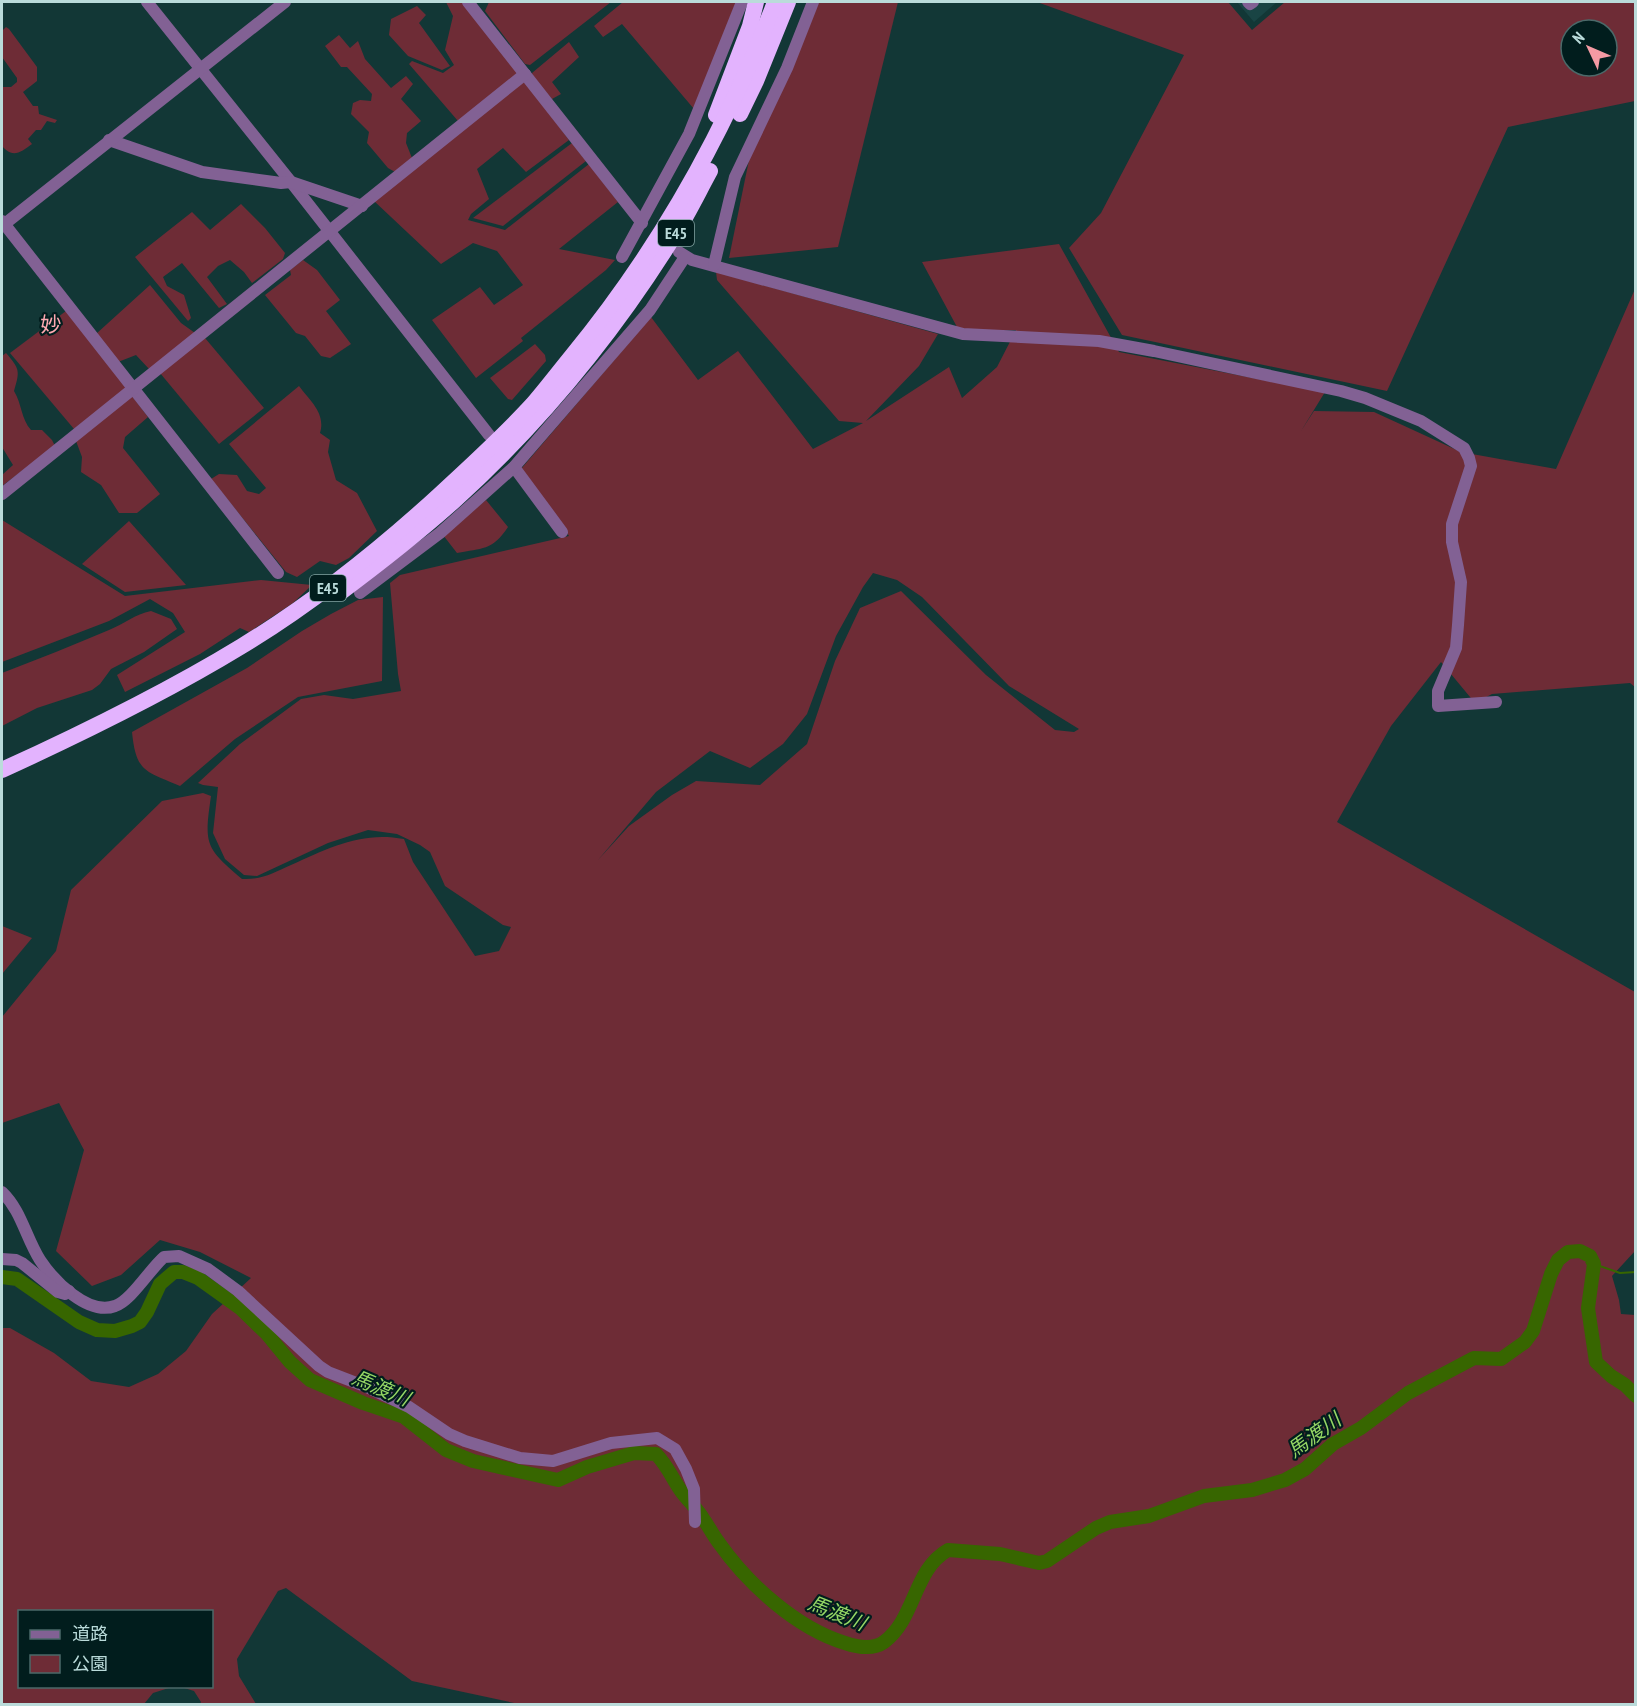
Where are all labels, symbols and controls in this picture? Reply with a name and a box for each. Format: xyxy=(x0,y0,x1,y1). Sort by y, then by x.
north arrow xyxy=(1559,18,1619,78)
text: N xyxy=(1568,28,1588,48)
road number: E45 xyxy=(658,220,694,246)
district label: 妙 xyxy=(41,311,62,338)
road number: E45 xyxy=(310,575,346,601)
water label: 馬渡川 xyxy=(348,1364,416,1412)
water label: 馬渡川 xyxy=(1282,1406,1348,1463)
water label: 馬渡川 xyxy=(804,1590,872,1637)
legend xyxy=(18,1610,213,1688)
text: 道路 xyxy=(72,1622,108,1645)
text: 公園 xyxy=(72,1652,108,1675)

